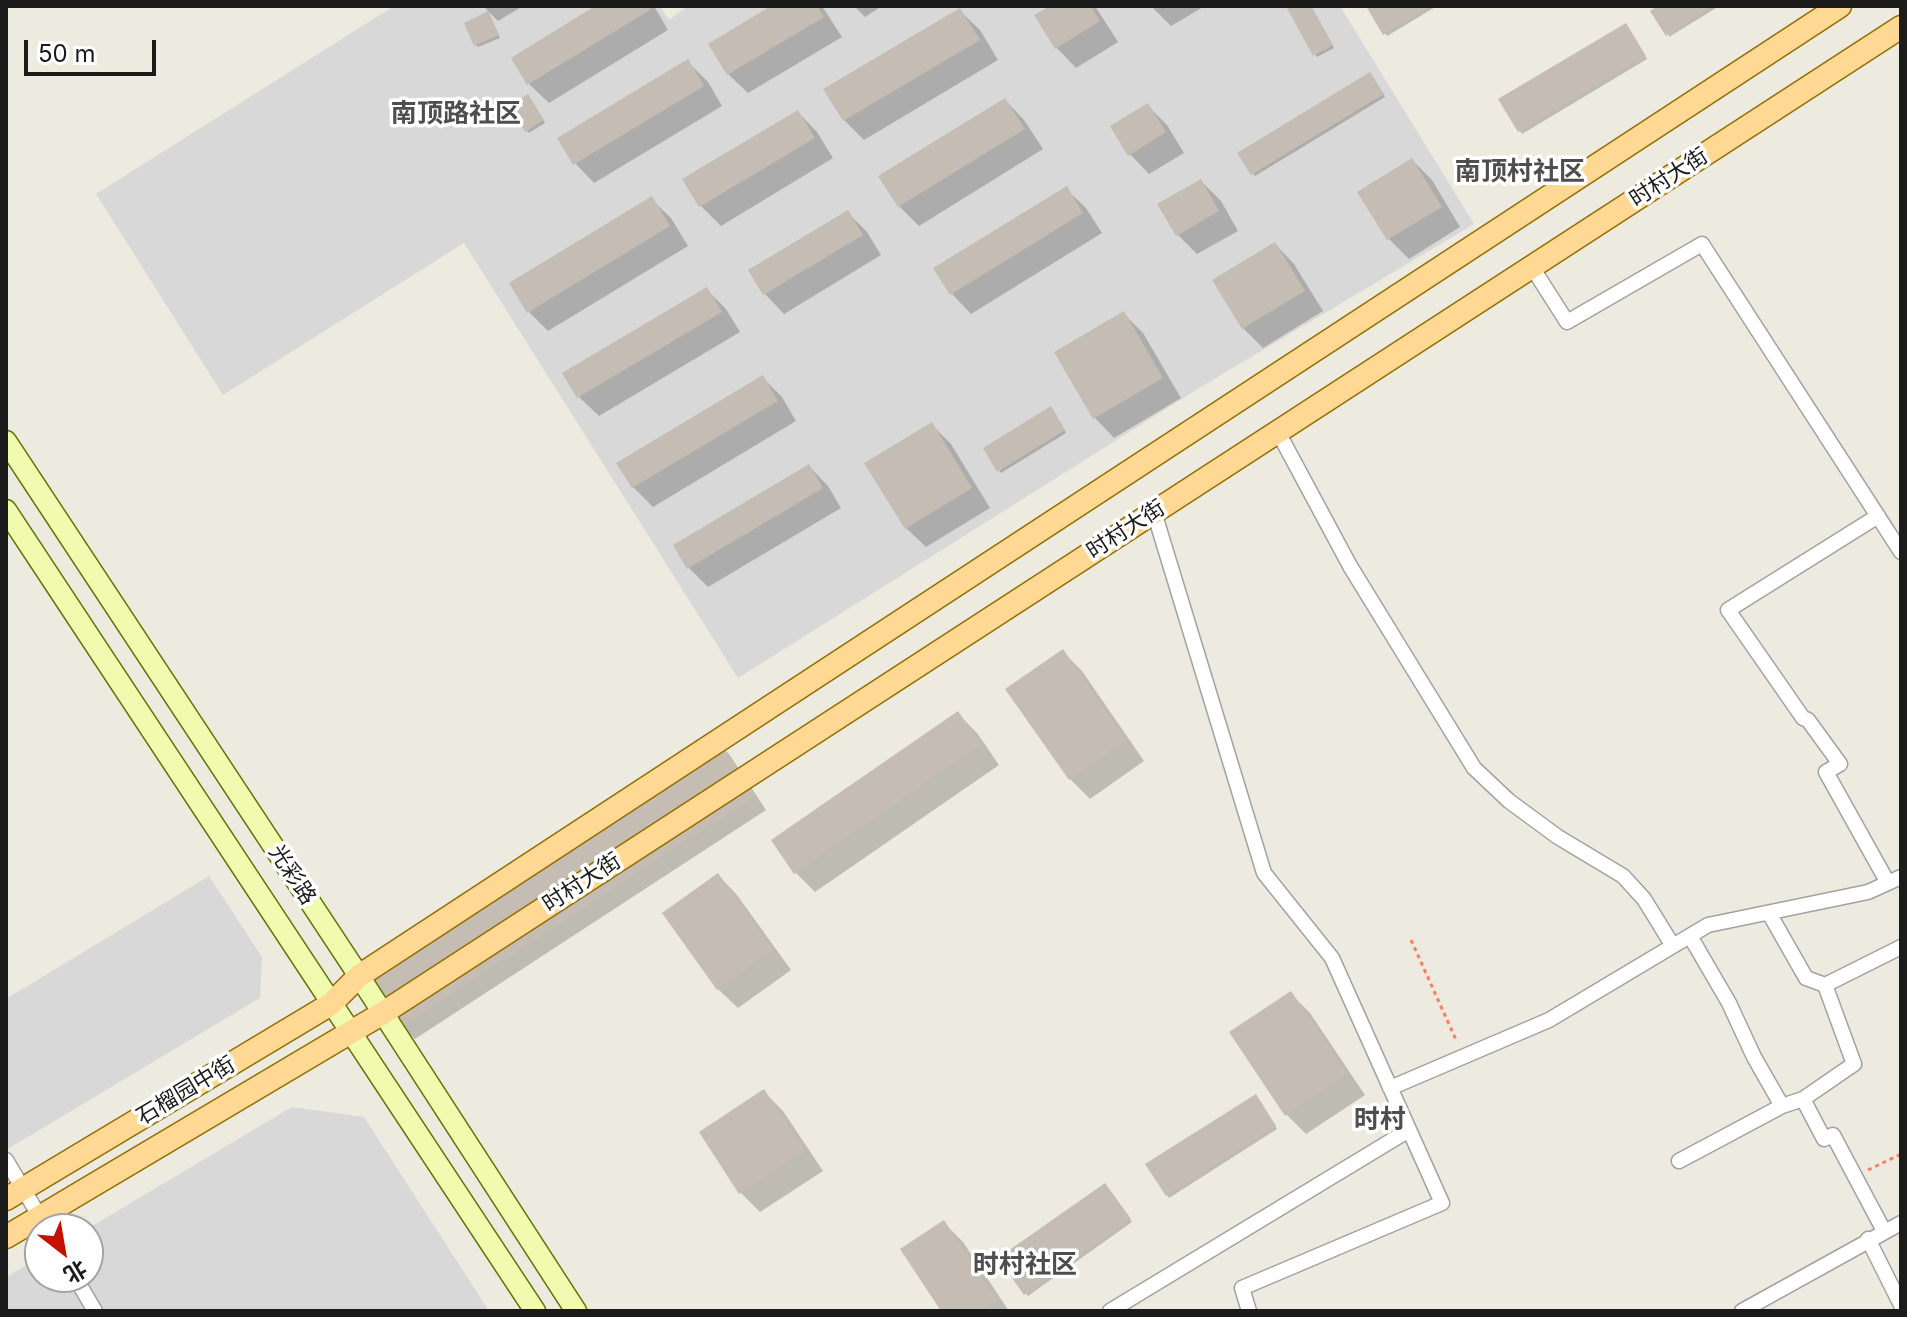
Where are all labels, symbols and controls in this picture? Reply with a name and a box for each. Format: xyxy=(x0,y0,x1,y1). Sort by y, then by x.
scale bar xyxy=(28,24,160,74)
text: 50 m xyxy=(38,39,96,68)
district label: 南顶路社区 xyxy=(391,98,521,130)
street label: 时村大街 xyxy=(1625,143,1713,213)
district label: 南顶村社区 xyxy=(1455,156,1585,188)
street label: 时村大街 xyxy=(1082,495,1170,565)
street label: 光彩路 xyxy=(263,840,321,910)
street label: 时村大街 xyxy=(538,848,626,918)
street label: 石榴园中街 xyxy=(132,1051,240,1131)
district label: 时村 xyxy=(1354,1104,1406,1136)
north arrow xyxy=(24,1213,104,1293)
district label: 时村社区 xyxy=(973,1249,1077,1281)
text: 北 xyxy=(59,1255,91,1289)

